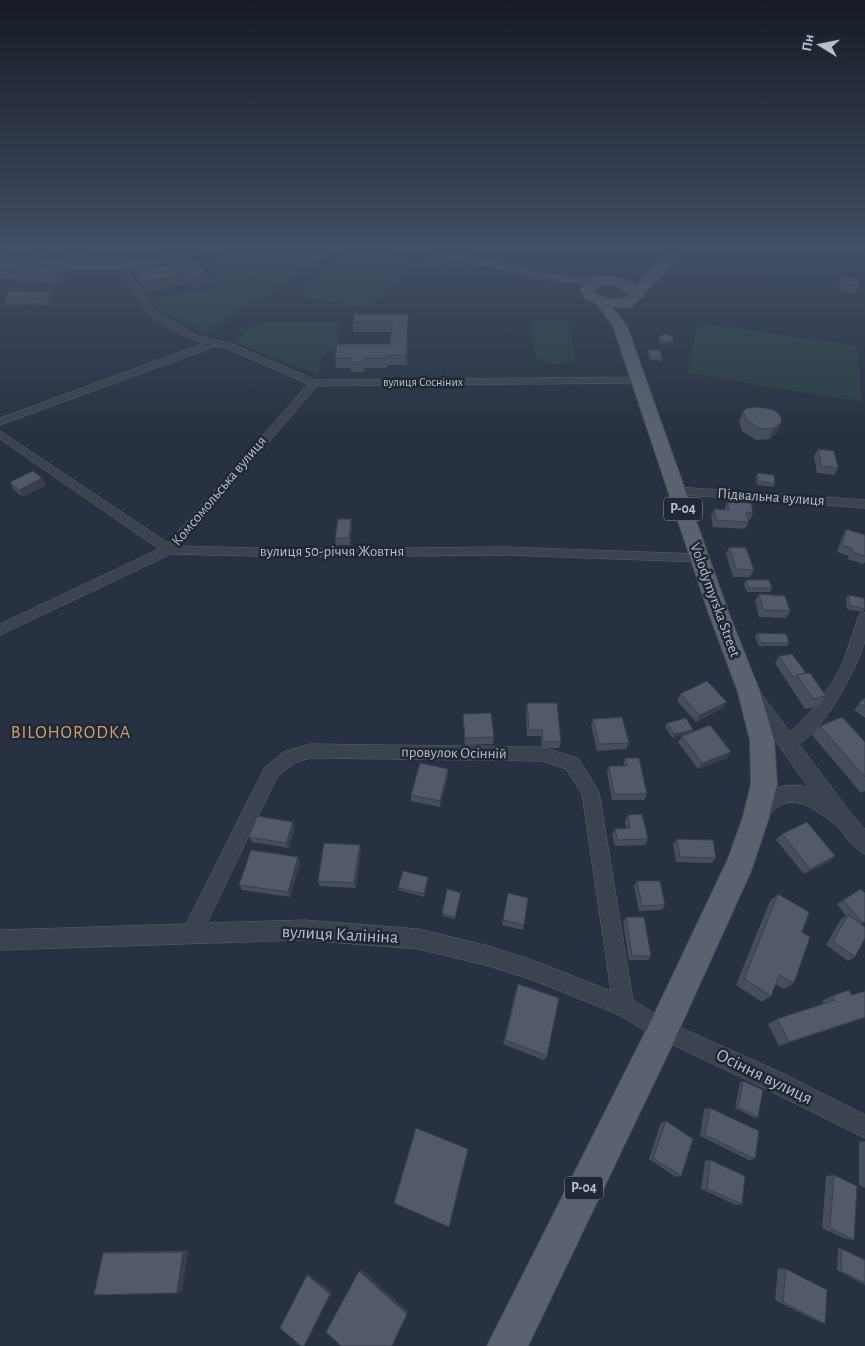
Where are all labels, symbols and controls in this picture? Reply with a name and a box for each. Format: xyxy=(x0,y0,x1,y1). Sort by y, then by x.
north arrow xyxy=(795,20,845,70)
text: Пн xyxy=(800,33,817,53)
street label: вулиця Сосніних xyxy=(383,376,464,389)
street label: Комсомольська вулиця xyxy=(169,433,269,549)
street label: Підвальна вулиця xyxy=(717,486,825,508)
road number: Р-04 xyxy=(664,498,702,520)
street label: Volodymyrska Street xyxy=(687,541,743,659)
street label: вулиця 50-річчя Жовтня xyxy=(260,544,404,559)
district label: BILOHORODKA xyxy=(11,724,131,742)
street label: провулок Осінній xyxy=(401,745,507,761)
street label: вулиця Калініна xyxy=(281,923,399,947)
street label: Осіння вулиця xyxy=(713,1046,815,1108)
road number: Р-04 xyxy=(565,1176,603,1200)

